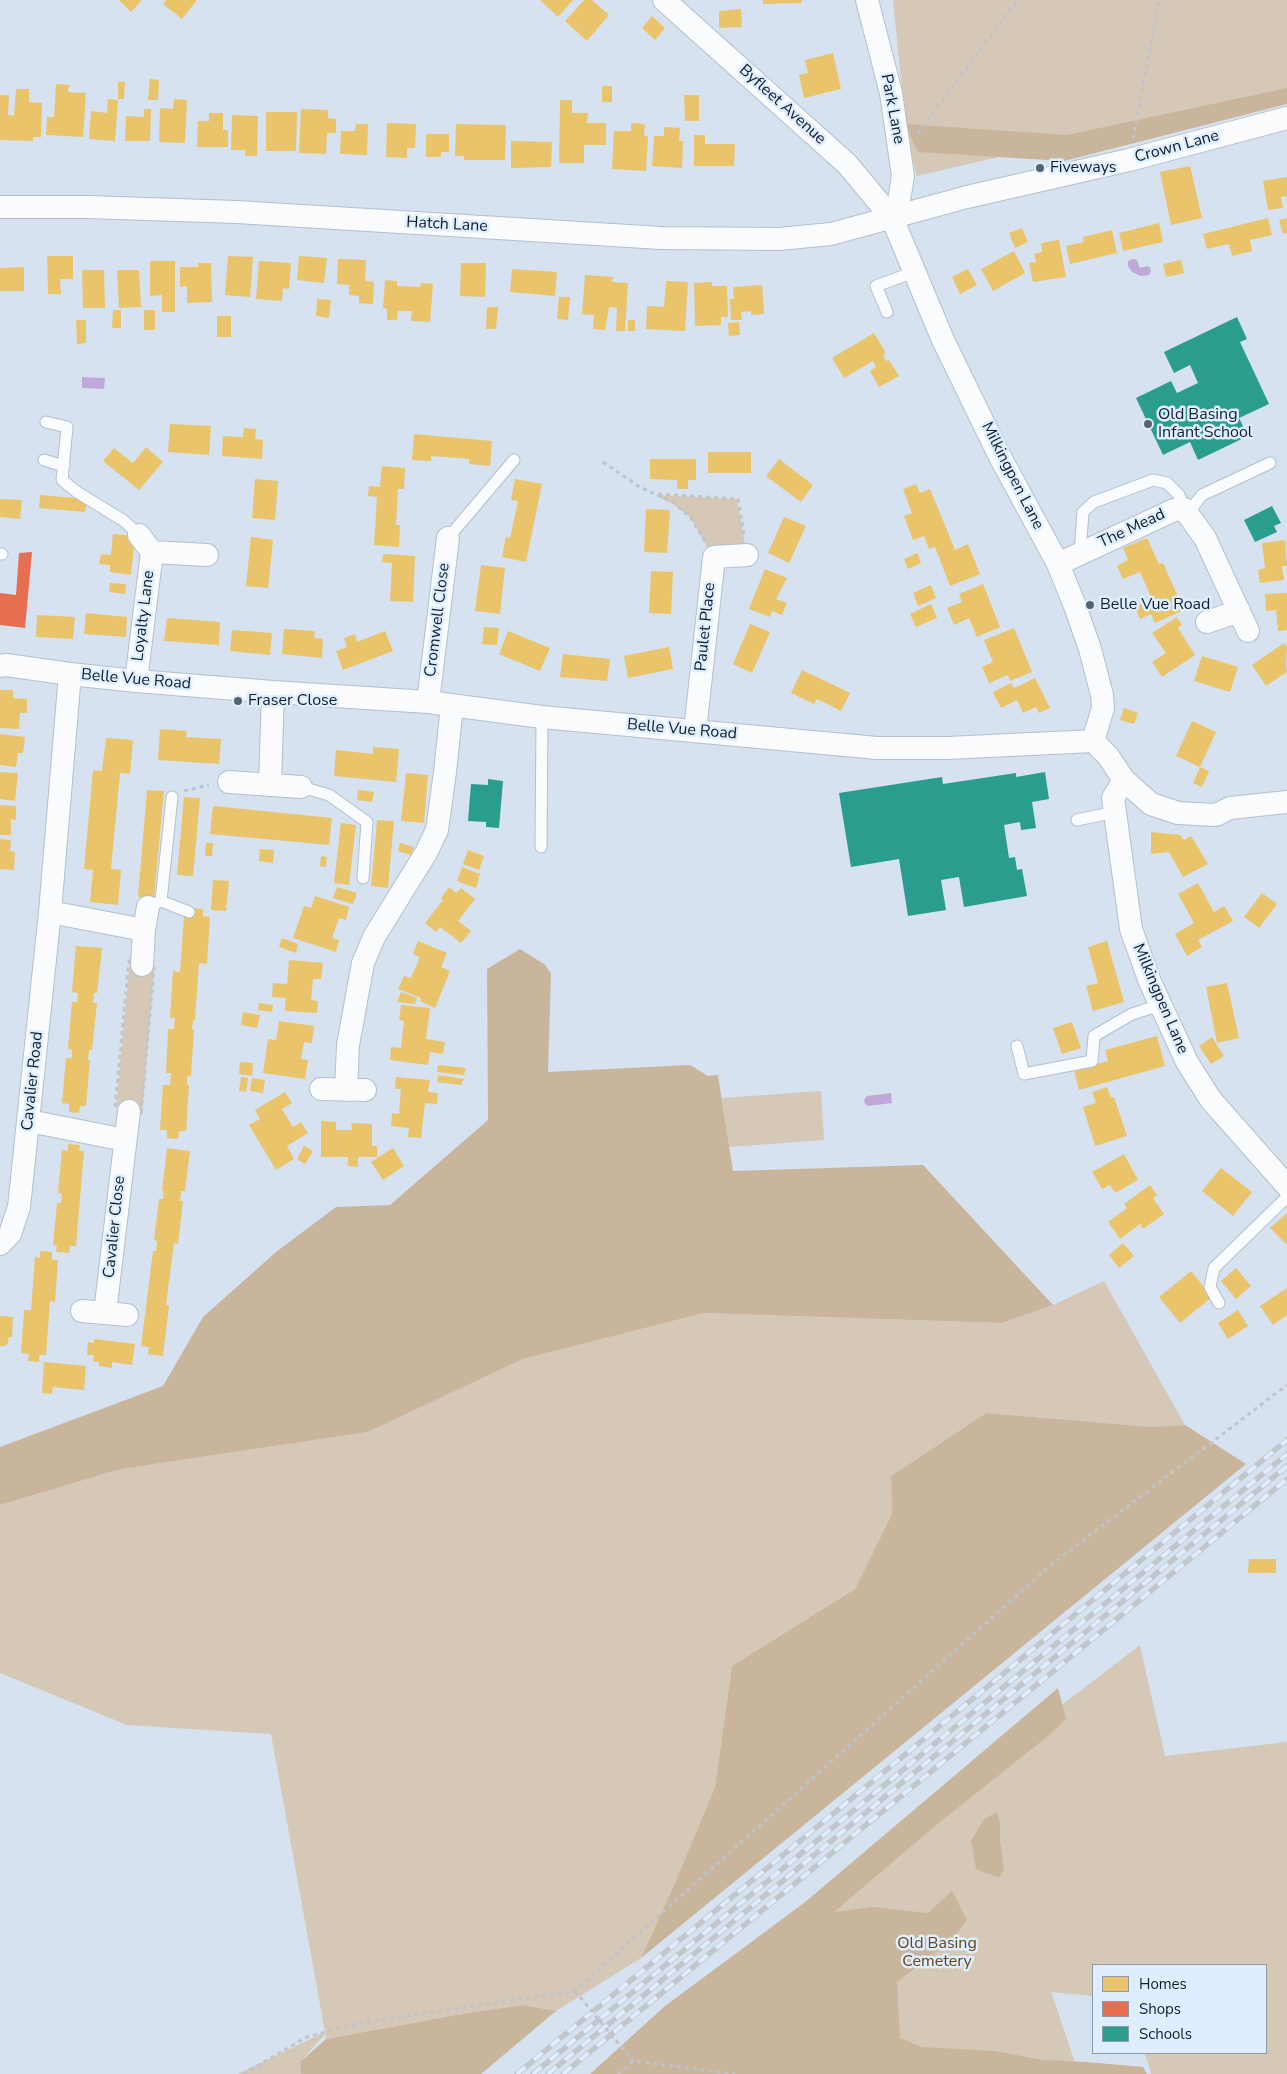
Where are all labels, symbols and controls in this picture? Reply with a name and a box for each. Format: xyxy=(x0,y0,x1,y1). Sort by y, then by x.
street label: Byfleet Avenue xyxy=(735,61,829,149)
street label: Park Lane xyxy=(876,72,908,146)
street label: Crown Lane xyxy=(1133,127,1221,167)
place label: Fiveways xyxy=(1050,158,1116,178)
marker: Fiveways xyxy=(1034,162,1046,174)
street label: Hatch Lane xyxy=(406,213,488,237)
place label: Old Basing Infant School xyxy=(1158,405,1253,443)
marker: Old Basing Infant School xyxy=(1142,418,1154,430)
street label: Milkingpen Lane xyxy=(977,419,1047,533)
street label: The Mead xyxy=(1096,505,1168,553)
street label: Cromwell Close xyxy=(421,562,455,678)
street label: Loyalty Lane xyxy=(129,570,159,662)
street label: Paulet Place xyxy=(692,582,720,672)
place label: Belle Vue Road xyxy=(1100,595,1210,615)
marker: Belle Vue Road xyxy=(1084,599,1096,611)
street label: Belle Vue Road xyxy=(80,666,192,694)
place label: Fraser Close xyxy=(248,691,337,711)
marker: Fraser Close xyxy=(232,695,244,707)
street label: Belle Vue Road xyxy=(626,716,738,744)
street label: Milkingpen Lane xyxy=(1128,941,1192,1057)
street label: Cavalier Road xyxy=(18,1031,48,1131)
street label: Cavalier Close xyxy=(100,1175,130,1279)
park label: Old Basing Cemetery xyxy=(897,1934,977,1972)
legend xyxy=(1092,1964,1267,2054)
text: Homes xyxy=(1139,1974,1187,1994)
text: Shops xyxy=(1139,1999,1181,2019)
text: Schools xyxy=(1139,2024,1192,2044)

